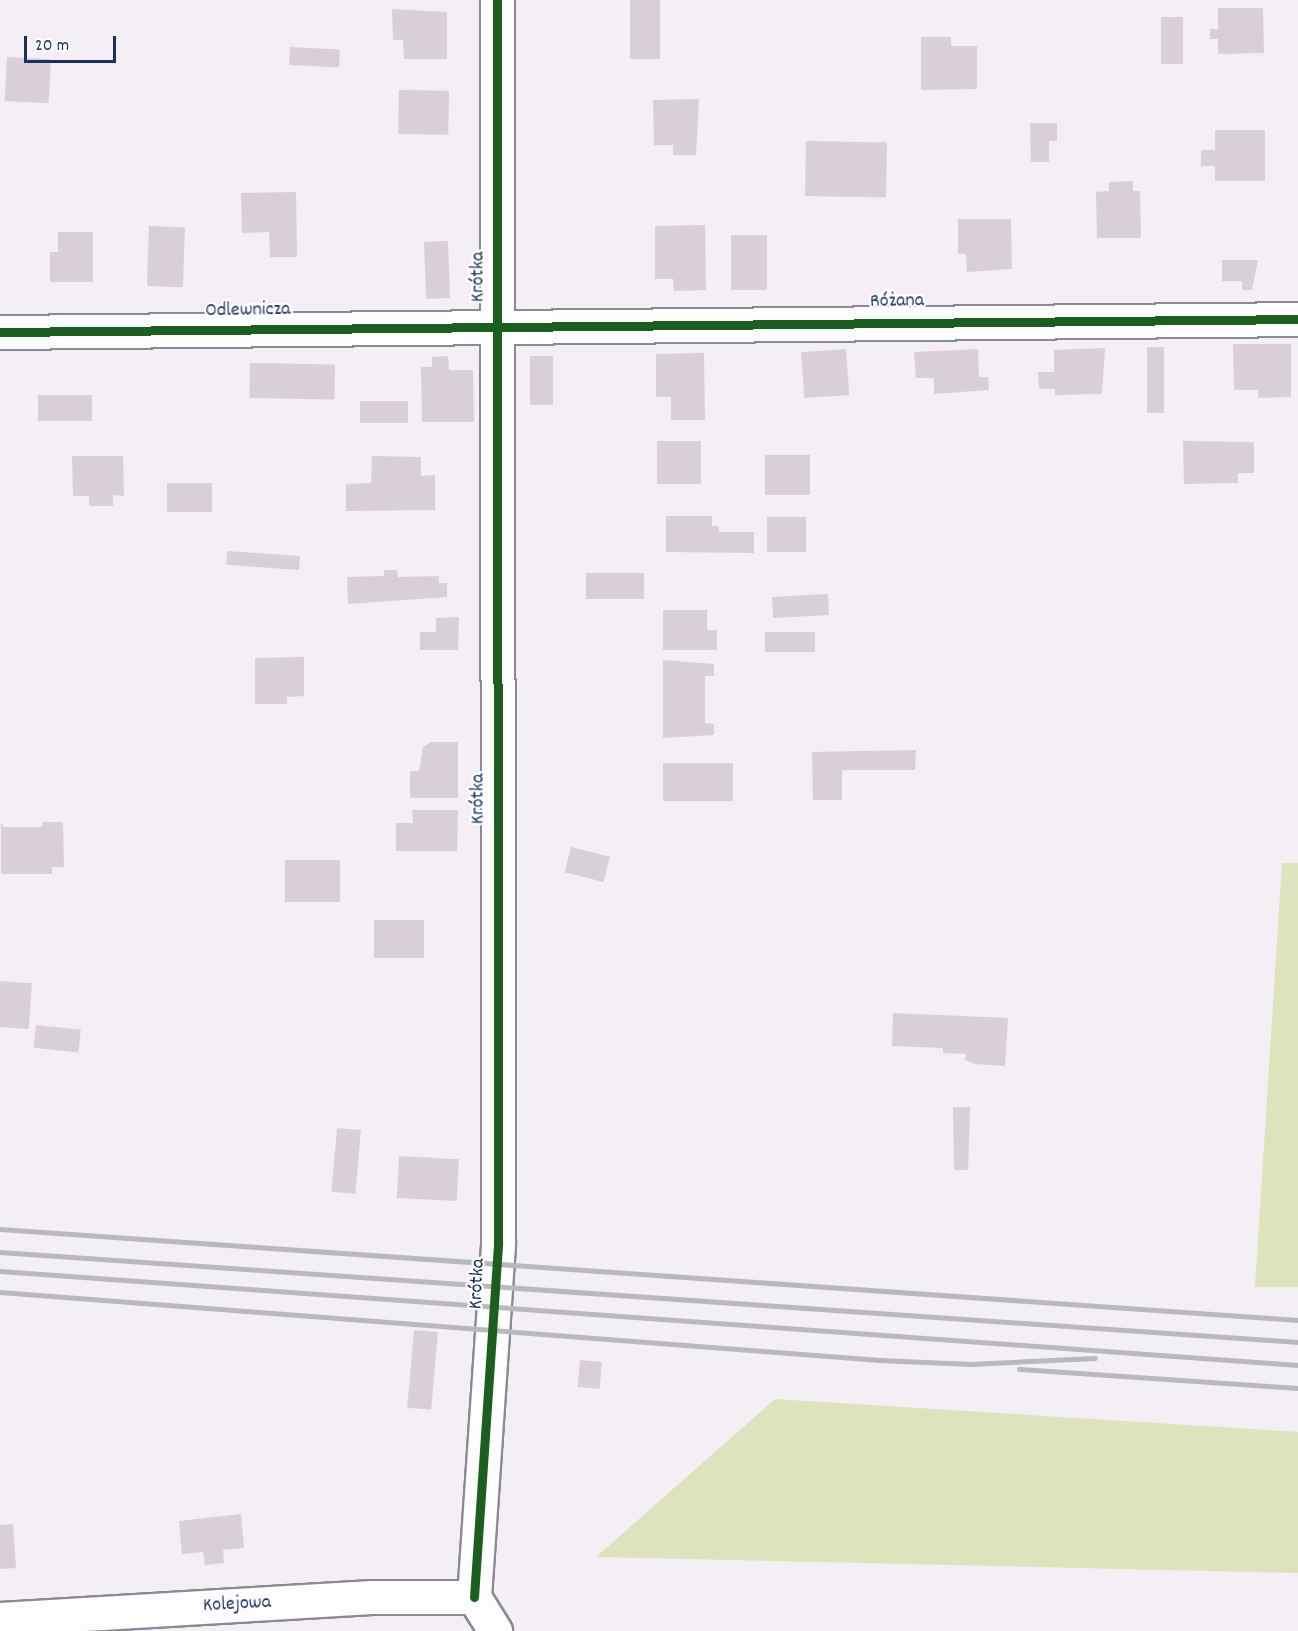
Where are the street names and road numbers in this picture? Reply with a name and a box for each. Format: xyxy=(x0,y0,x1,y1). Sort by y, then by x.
street label: Krótka xyxy=(467,252,491,302)
street label: Różana xyxy=(870,290,924,314)
street label: Odlewnicza xyxy=(205,298,291,324)
street label: Krótka xyxy=(467,774,491,824)
street label: Krótka xyxy=(465,1258,491,1310)
street label: Kolejowa xyxy=(202,1591,272,1619)

